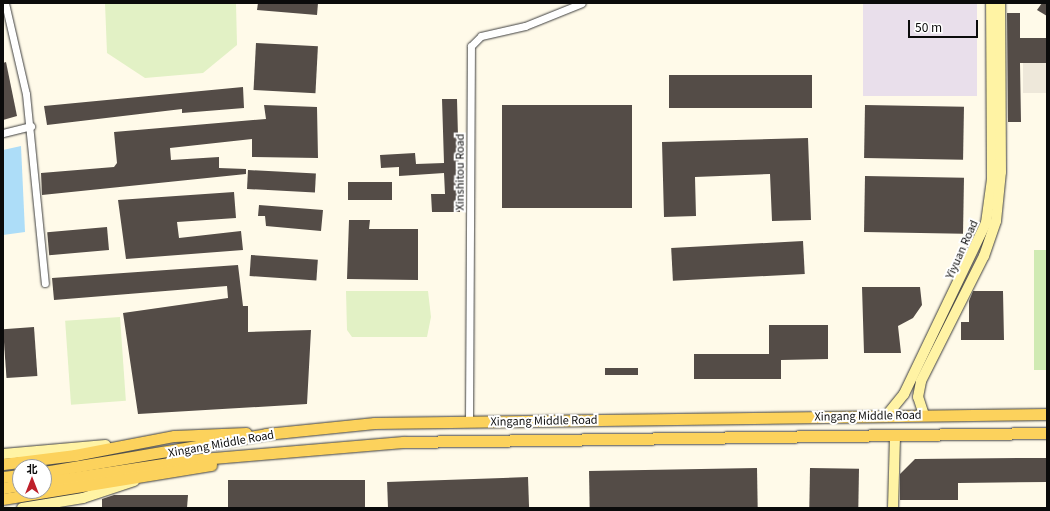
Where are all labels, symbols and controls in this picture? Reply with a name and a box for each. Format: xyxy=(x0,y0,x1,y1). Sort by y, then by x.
scale bar xyxy=(910,12,980,38)
text: 50 m xyxy=(915,18,942,35)
street label: Xinshitou Road xyxy=(452,134,466,210)
street label: Yiyuan Road xyxy=(942,218,980,280)
street label: Xingang Middle Road xyxy=(814,407,922,423)
street label: Xingang Middle Road xyxy=(490,412,598,428)
street label: Xingang Middle Road xyxy=(167,427,275,459)
north arrow xyxy=(12,459,52,499)
text: 北 xyxy=(27,460,38,476)

